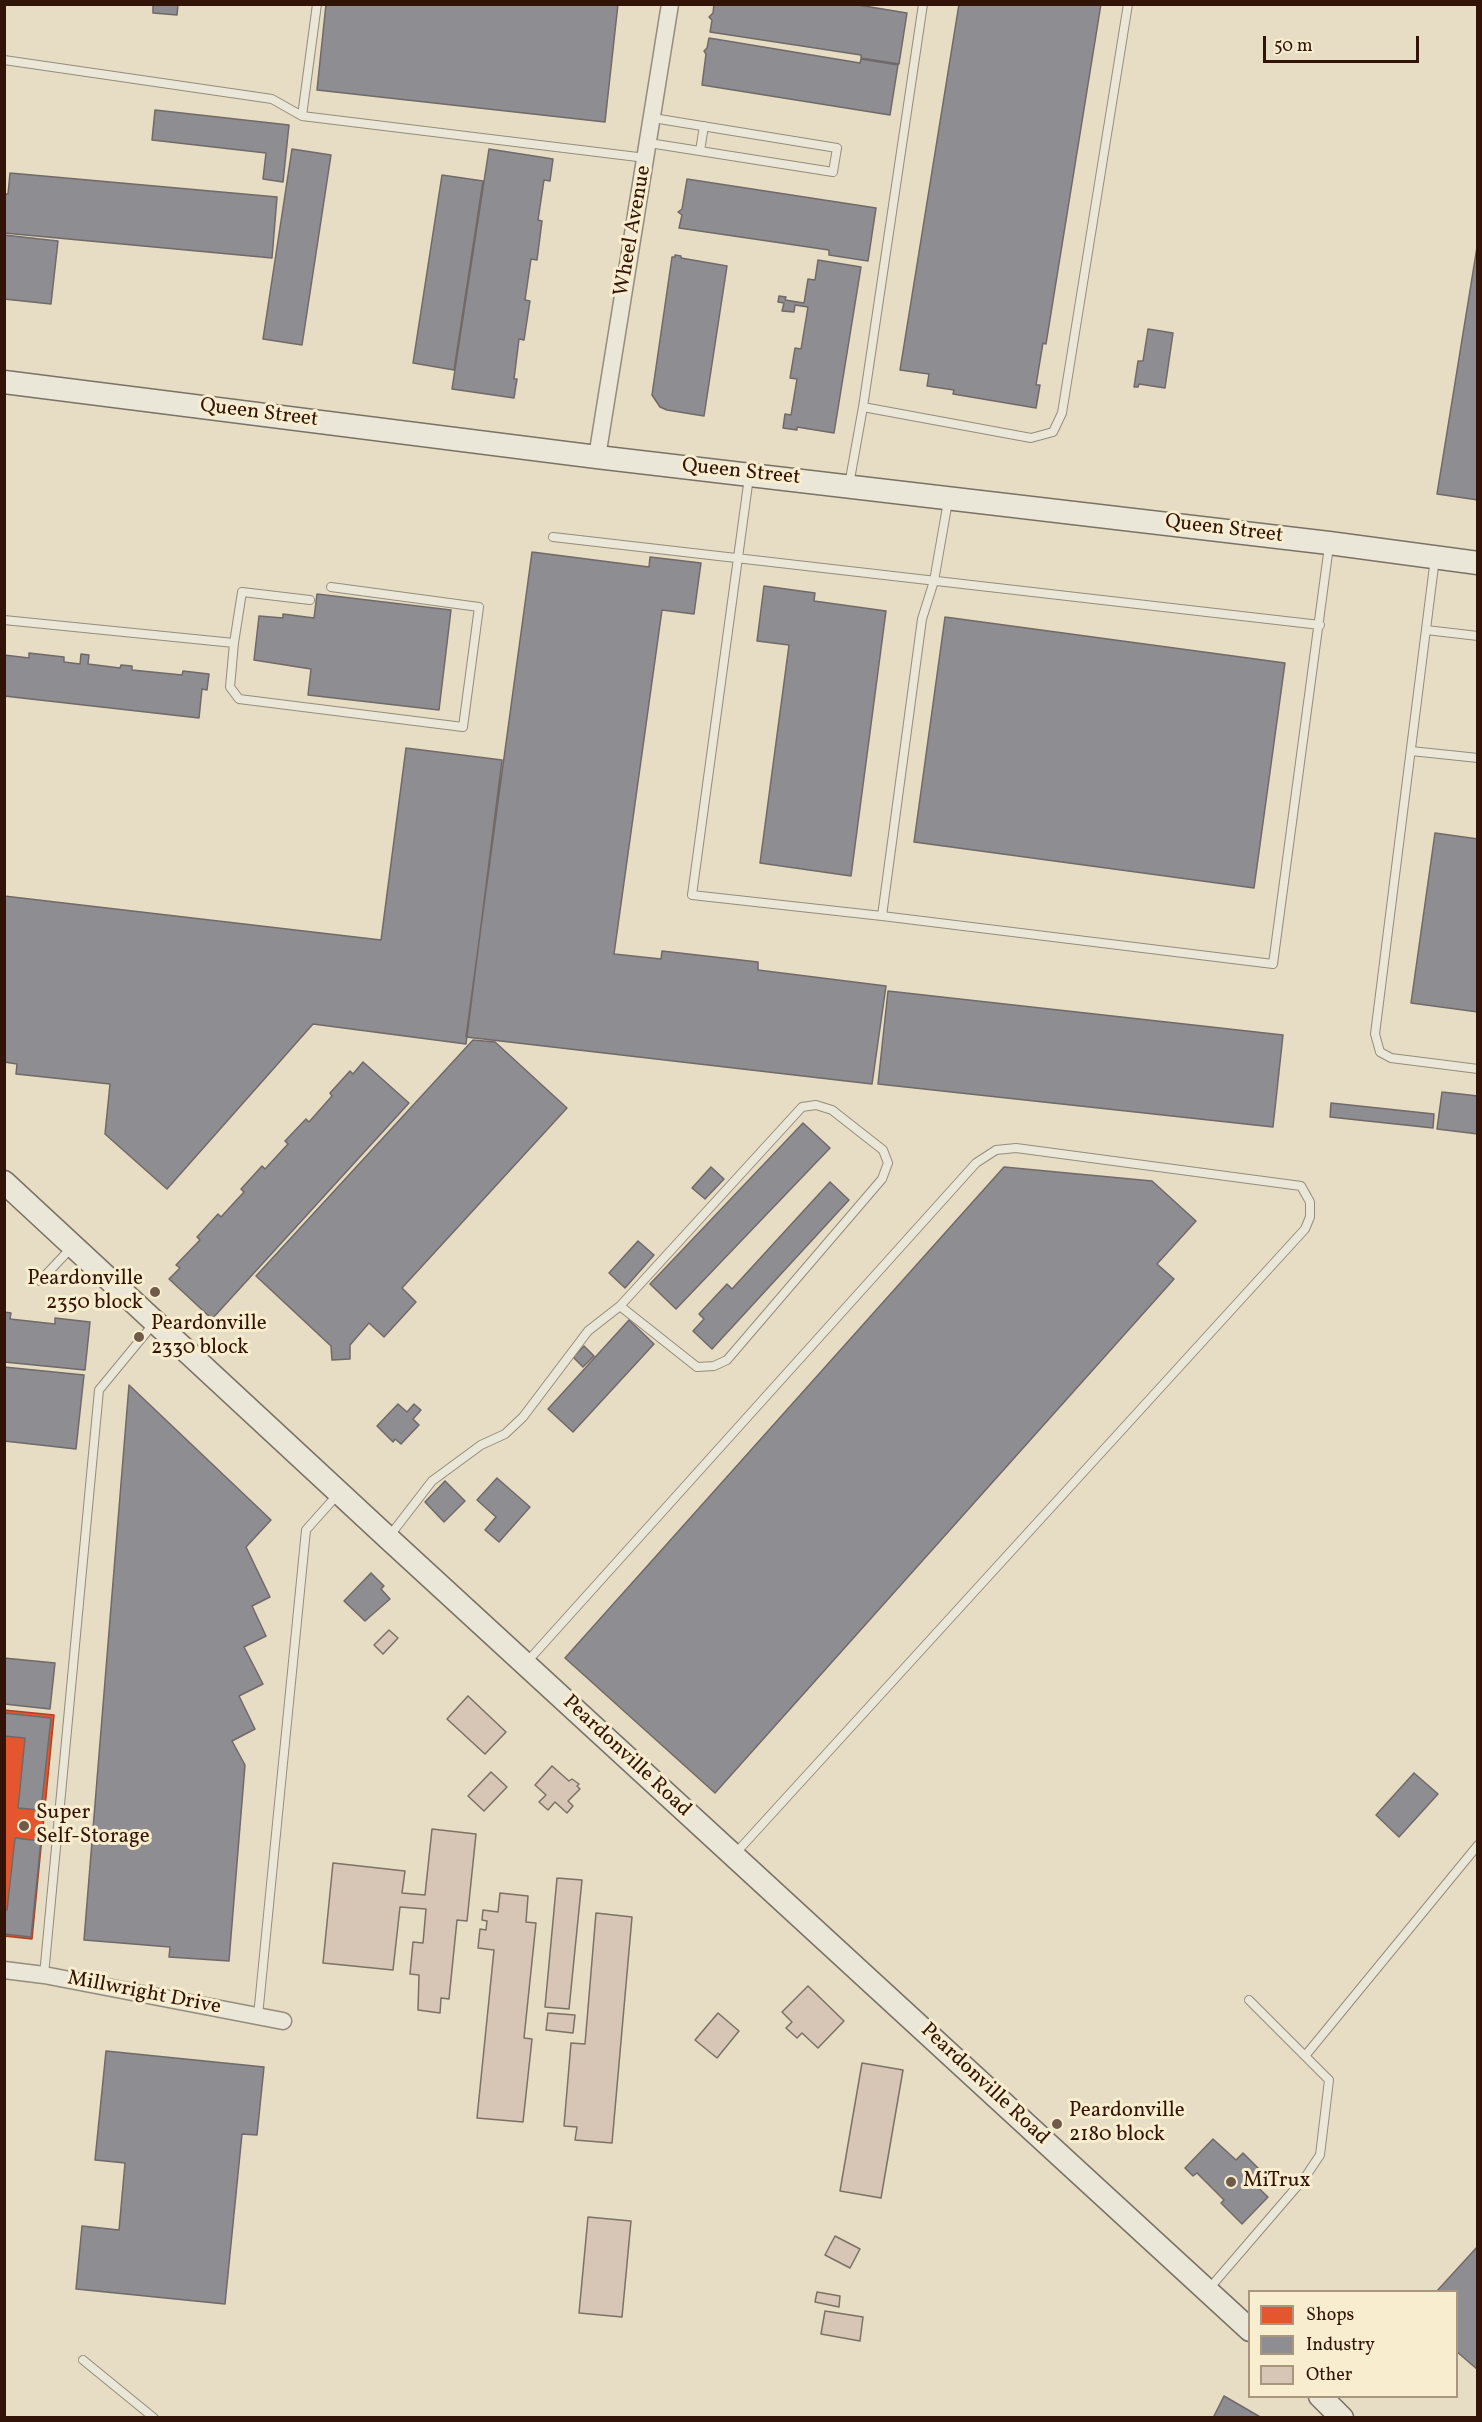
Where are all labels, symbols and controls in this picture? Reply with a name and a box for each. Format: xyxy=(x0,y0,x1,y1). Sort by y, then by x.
scale bar xyxy=(1266,24,1422,62)
text: 50 m xyxy=(1274,34,1313,59)
street label: Wheel Avenue xyxy=(610,164,658,298)
street label: Queen Street xyxy=(198,394,320,434)
street label: Queen Street xyxy=(681,454,801,492)
street label: Queen Street xyxy=(1163,510,1285,550)
place label: Peardonville 2350 block xyxy=(27,1267,143,1317)
marker: Peardonville 2350 block xyxy=(148,1285,162,1299)
place label: Peardonville 2330 block xyxy=(151,1312,267,1362)
marker: Peardonville 2330 block xyxy=(132,1330,146,1344)
street label: Peardonville Road xyxy=(556,1691,696,1823)
place label: Super Self-Storage xyxy=(36,1801,150,1851)
marker: Super Self-Storage xyxy=(17,1819,31,1833)
street label: Millwright Drive xyxy=(65,1967,223,2021)
street label: Peardonville Road xyxy=(914,2019,1054,2151)
place label: Peardonville 2180 block xyxy=(1069,2099,1185,2149)
marker: Peardonville 2180 block xyxy=(1050,2117,1064,2131)
place label: MiTrux xyxy=(1243,2169,1310,2195)
marker: MiTrux xyxy=(1224,2175,1238,2189)
legend xyxy=(1248,2290,1458,2398)
text: Shops xyxy=(1306,2303,1354,2328)
text: Industry xyxy=(1306,2333,1375,2358)
text: Other xyxy=(1306,2363,1352,2388)

